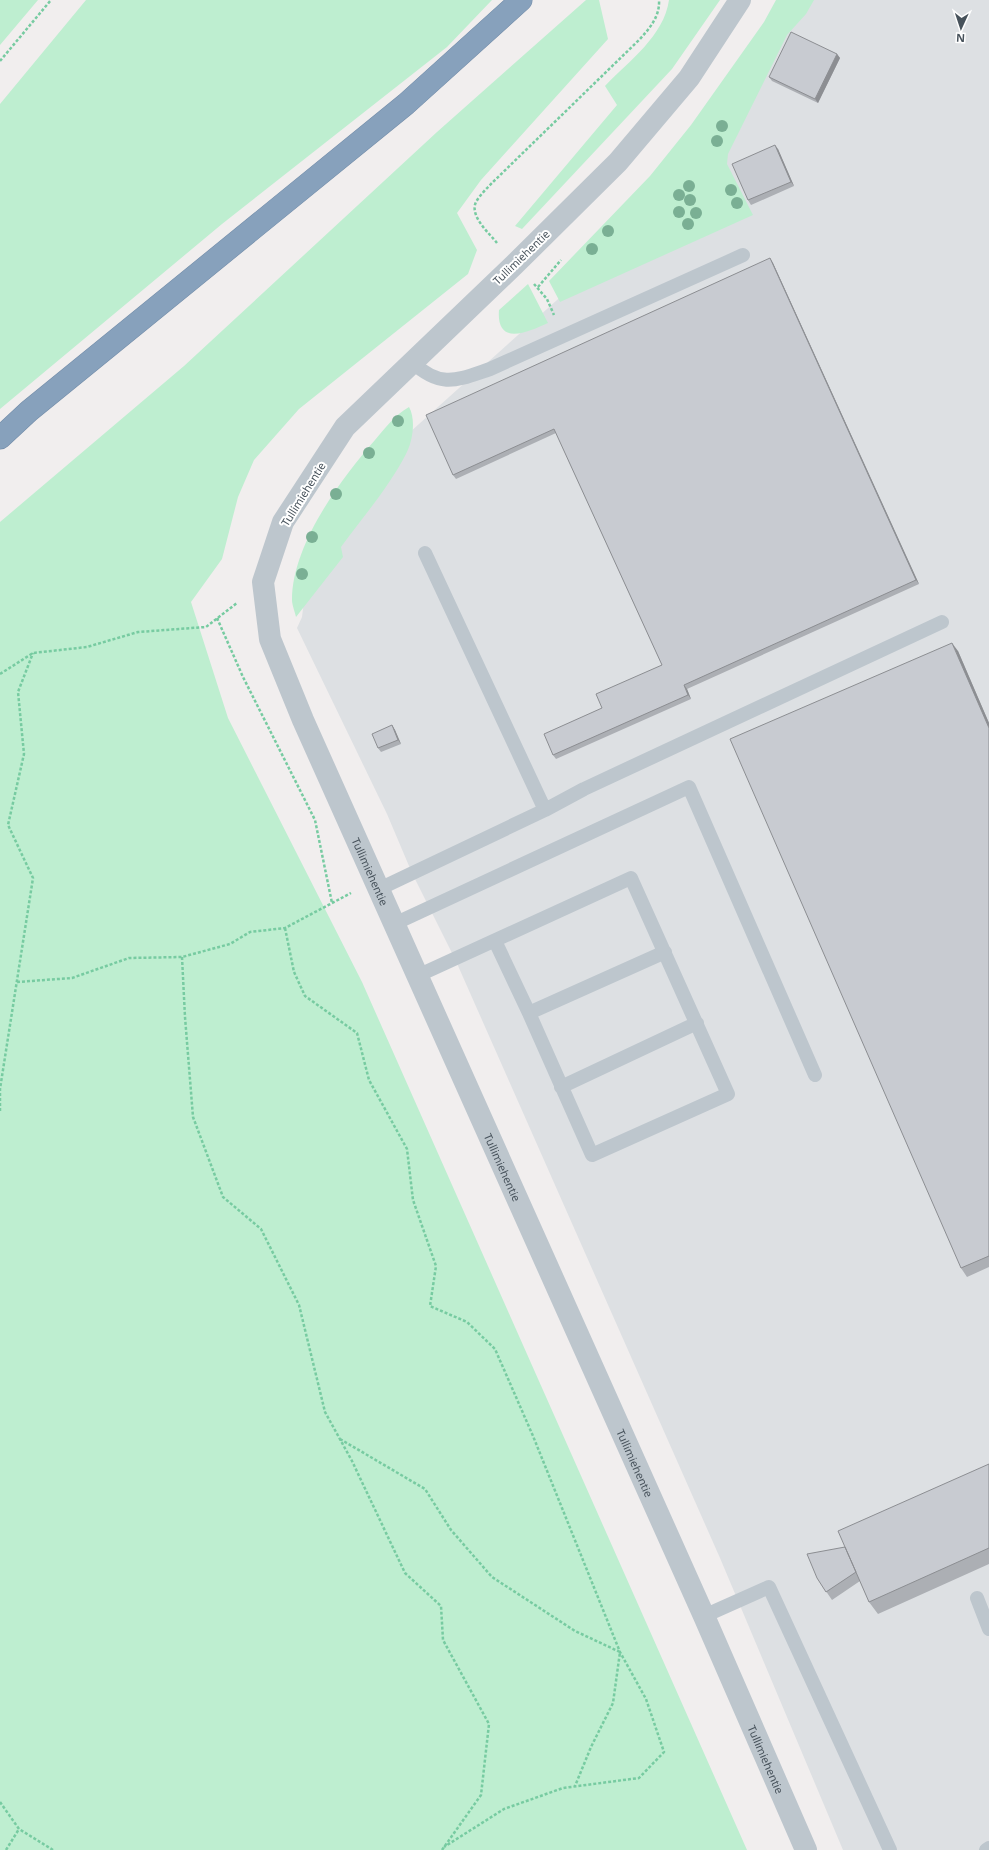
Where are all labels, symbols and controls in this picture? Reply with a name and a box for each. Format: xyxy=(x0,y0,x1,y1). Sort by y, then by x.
north arrow xyxy=(941,8,981,48)
text: N xyxy=(956,31,965,46)
street label: Tullimiehentie xyxy=(490,226,552,288)
street label: Tullimiehentie xyxy=(277,459,329,529)
street label: Tullimiehentie xyxy=(349,835,393,908)
street label: Tullimiehentie xyxy=(481,1131,525,1203)
street label: Tullimiehentie xyxy=(614,1426,657,1499)
street label: Tullimiehentie xyxy=(745,1723,788,1796)

